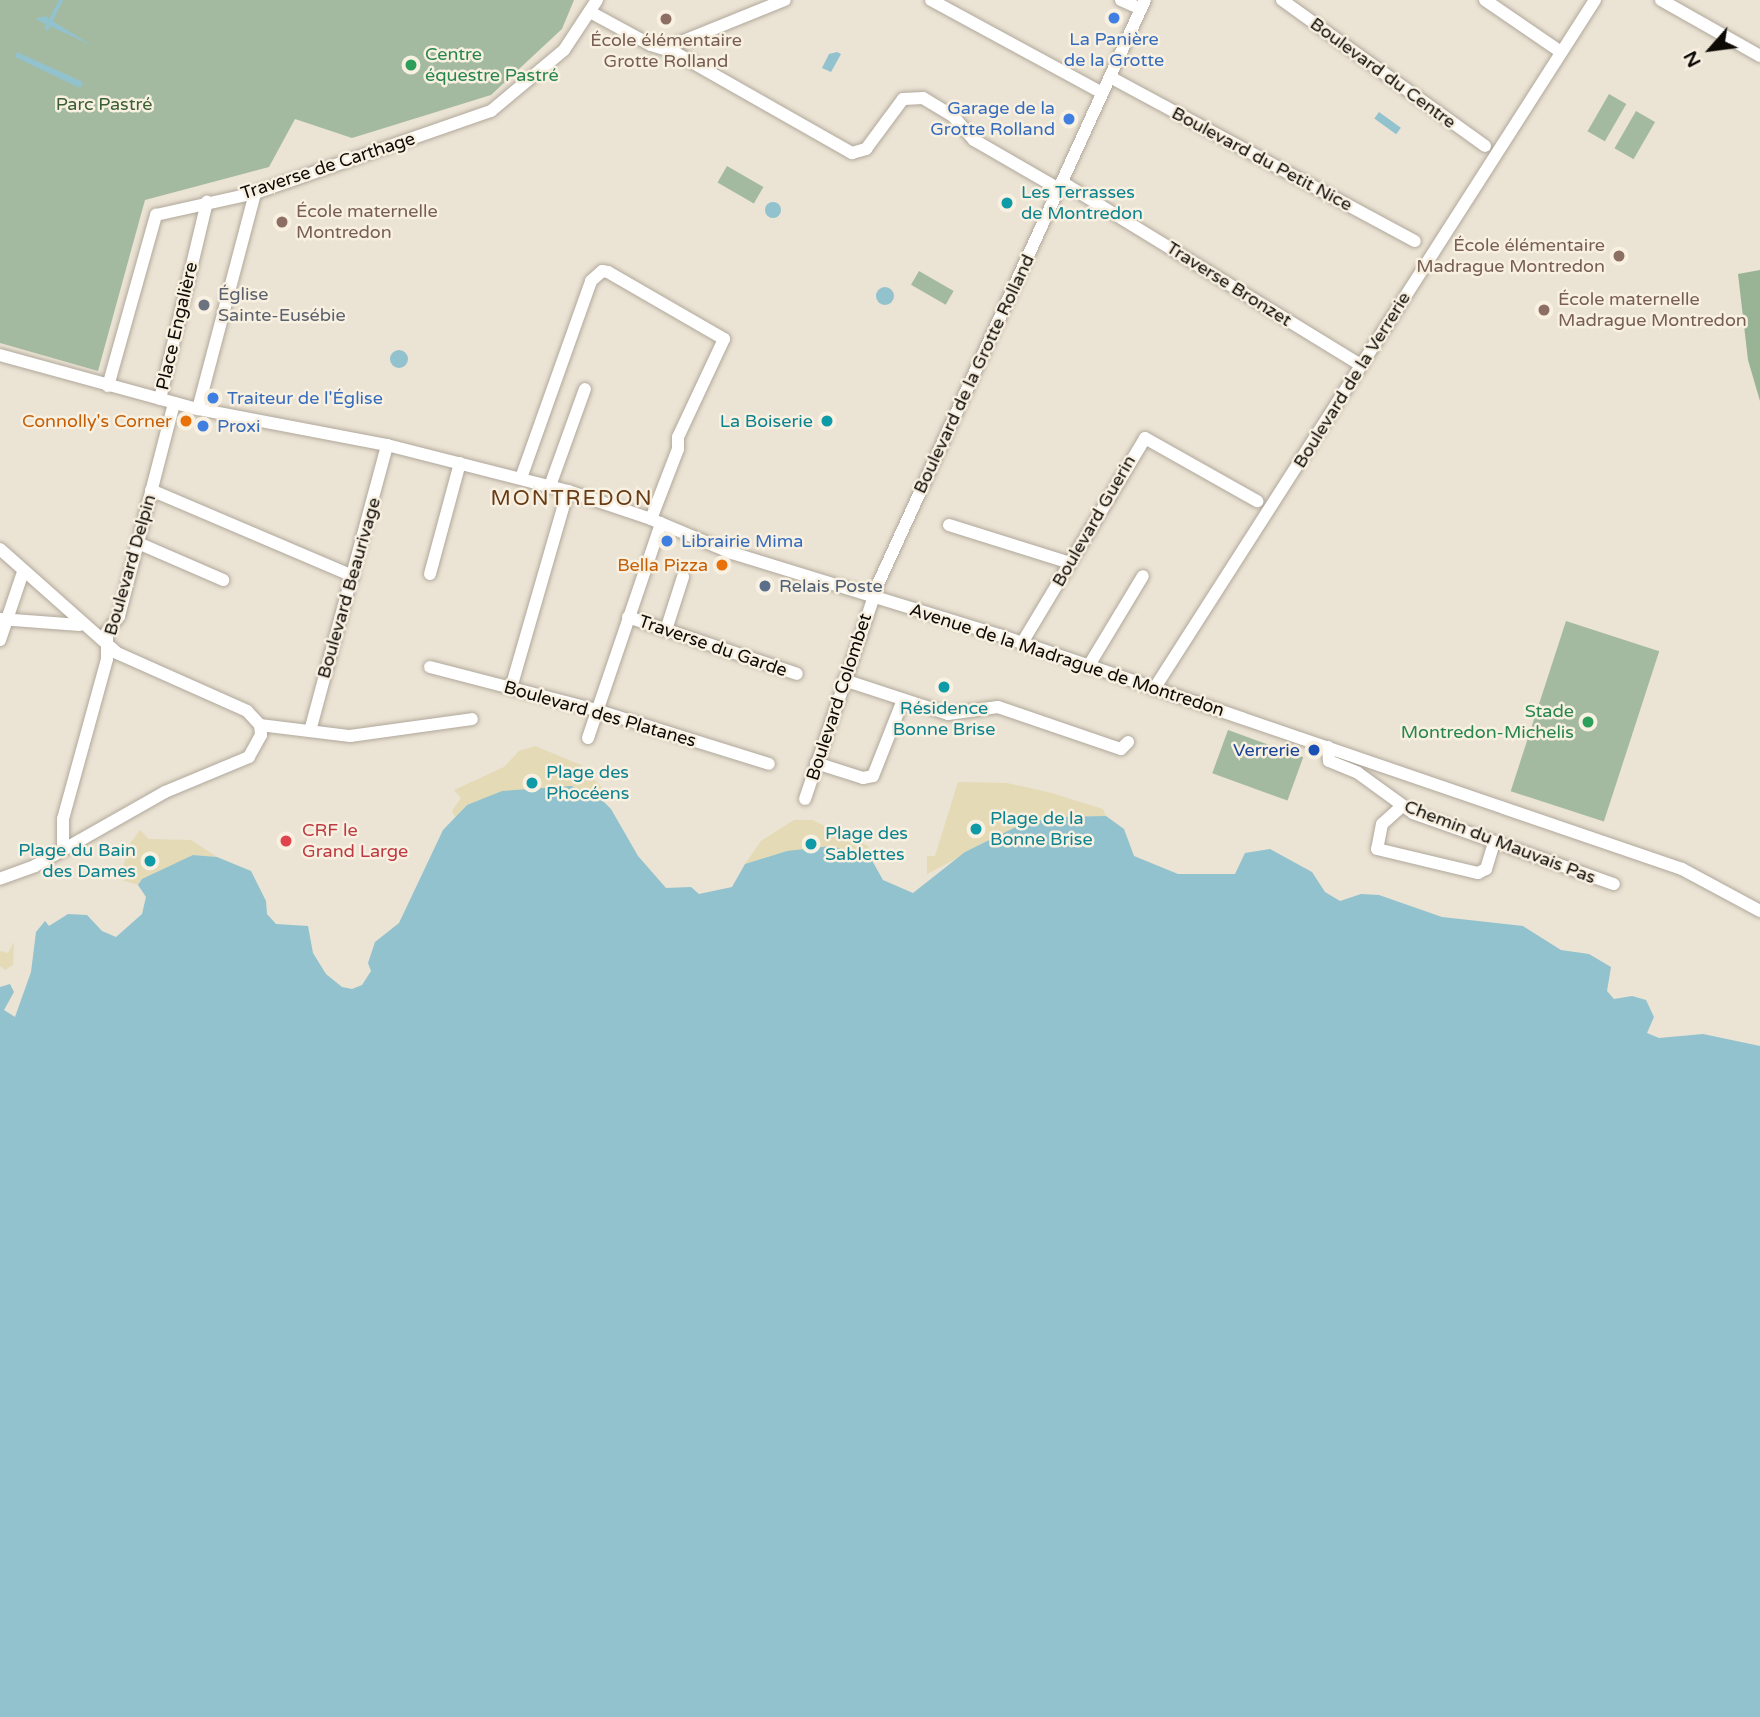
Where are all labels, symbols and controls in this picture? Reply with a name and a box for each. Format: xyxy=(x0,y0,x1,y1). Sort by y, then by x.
marker: La Panière de la Grotte xyxy=(1106,10,1122,26)
marker: École élémentaire Grotte Rolland xyxy=(658,11,674,27)
street label: Boulevard du Centre xyxy=(1306,13,1460,133)
north arrow xyxy=(1676,14,1746,84)
place label: La Panière de la Grotte xyxy=(1064,29,1164,72)
place label: École élémentaire Grotte Rolland xyxy=(590,30,742,72)
place label: Centre équestre Pastré xyxy=(425,44,559,86)
text: N xyxy=(1679,47,1706,71)
marker: Centre équestre Pastré xyxy=(403,57,419,73)
park label: Parc Pastré xyxy=(56,93,152,115)
place label: Garage de la Grotte Rolland xyxy=(930,98,1055,140)
street label: Boulevard du Petit Nice xyxy=(1168,102,1356,216)
marker: Garage de la Grotte Rolland xyxy=(1061,111,1077,127)
street label: Traverse de Carthage xyxy=(238,128,418,204)
place label: Les Terrasses de Montredon xyxy=(1021,182,1143,224)
marker: Les Terrasses de Montredon xyxy=(999,195,1015,211)
place label: École maternelle Montredon xyxy=(296,201,438,244)
marker: École maternelle Montredon xyxy=(274,214,290,230)
place label: École élémentaire Madrague Montredon xyxy=(1416,235,1605,278)
street label: Traverse Bronzet xyxy=(1162,237,1296,331)
marker: École élémentaire Madrague Montredon xyxy=(1611,248,1627,264)
street label: Boulevard de la Grotte Rolland xyxy=(909,251,1039,497)
street label: Place Engalière xyxy=(152,260,202,392)
place label: Église Sainte-Eusébie xyxy=(218,284,346,326)
street label: Boulevard de la Verrerie xyxy=(1289,288,1415,472)
place label: École maternelle Madrague Montredon xyxy=(1558,289,1747,332)
marker: Église Sainte-Eusébie xyxy=(196,297,212,313)
marker: École maternelle Madrague Montredon xyxy=(1536,302,1552,318)
place label: Traiteur de l'Église xyxy=(227,387,383,409)
marker: Traiteur de l'Église xyxy=(205,390,221,406)
place label: Connolly's Corner xyxy=(22,410,172,432)
place label: La Boiserie xyxy=(720,410,813,432)
marker: Connolly's Corner xyxy=(178,413,194,429)
marker: La Boiserie xyxy=(819,413,835,429)
place label: Proxi xyxy=(217,415,261,437)
marker: Proxi xyxy=(195,418,211,434)
street label: Boulevard Guerin xyxy=(1048,451,1140,591)
district label: MONTREDON xyxy=(492,486,652,512)
street label: Boulevard Delpin xyxy=(100,492,160,638)
street label: Boulevard Beaurivage xyxy=(313,495,385,681)
place label: Librairie Mima xyxy=(681,530,803,552)
marker: Librairie Mima xyxy=(659,533,675,549)
place label: Bella Pizza xyxy=(617,554,708,576)
marker: Bella Pizza xyxy=(714,557,730,573)
place label: Relais Poste xyxy=(779,575,883,597)
marker: Relais Poste xyxy=(757,578,773,594)
street label: Avenue de la Madrague de Montredon xyxy=(907,599,1227,721)
street label: Traverse du Garde xyxy=(636,610,790,682)
street label: Boulevard Colombet xyxy=(802,611,876,783)
street label: Boulevard des Platanes xyxy=(501,676,699,752)
marker: Résidence Bonne Brise xyxy=(936,679,952,695)
place label: Résidence Bonne Brise xyxy=(893,698,995,740)
place label: Stade Montredon-Michelis xyxy=(1401,701,1574,744)
marker: Stade Montredon-Michelis xyxy=(1580,714,1596,730)
place label: Verrerie xyxy=(1233,739,1300,761)
marker: Verrerie xyxy=(1306,742,1322,758)
place label: Plage des Phocéens xyxy=(546,762,629,804)
marker: Plage des Phocéens xyxy=(524,775,540,791)
street label: Chemin du Mauvais Pas xyxy=(1401,795,1599,889)
place label: Plage de la Bonne Brise xyxy=(990,808,1093,850)
place label: CRF le Grand Large xyxy=(302,820,408,862)
marker: Plage de la Bonne Brise xyxy=(968,821,984,837)
place label: Plage des Sablettes xyxy=(825,823,908,866)
marker: CRF le Grand Large xyxy=(276,831,296,851)
marker: Plage des Sablettes xyxy=(803,836,819,852)
place label: Plage du Bain des Dames xyxy=(18,840,136,882)
marker: Plage du Bain des Dames xyxy=(142,853,158,869)

